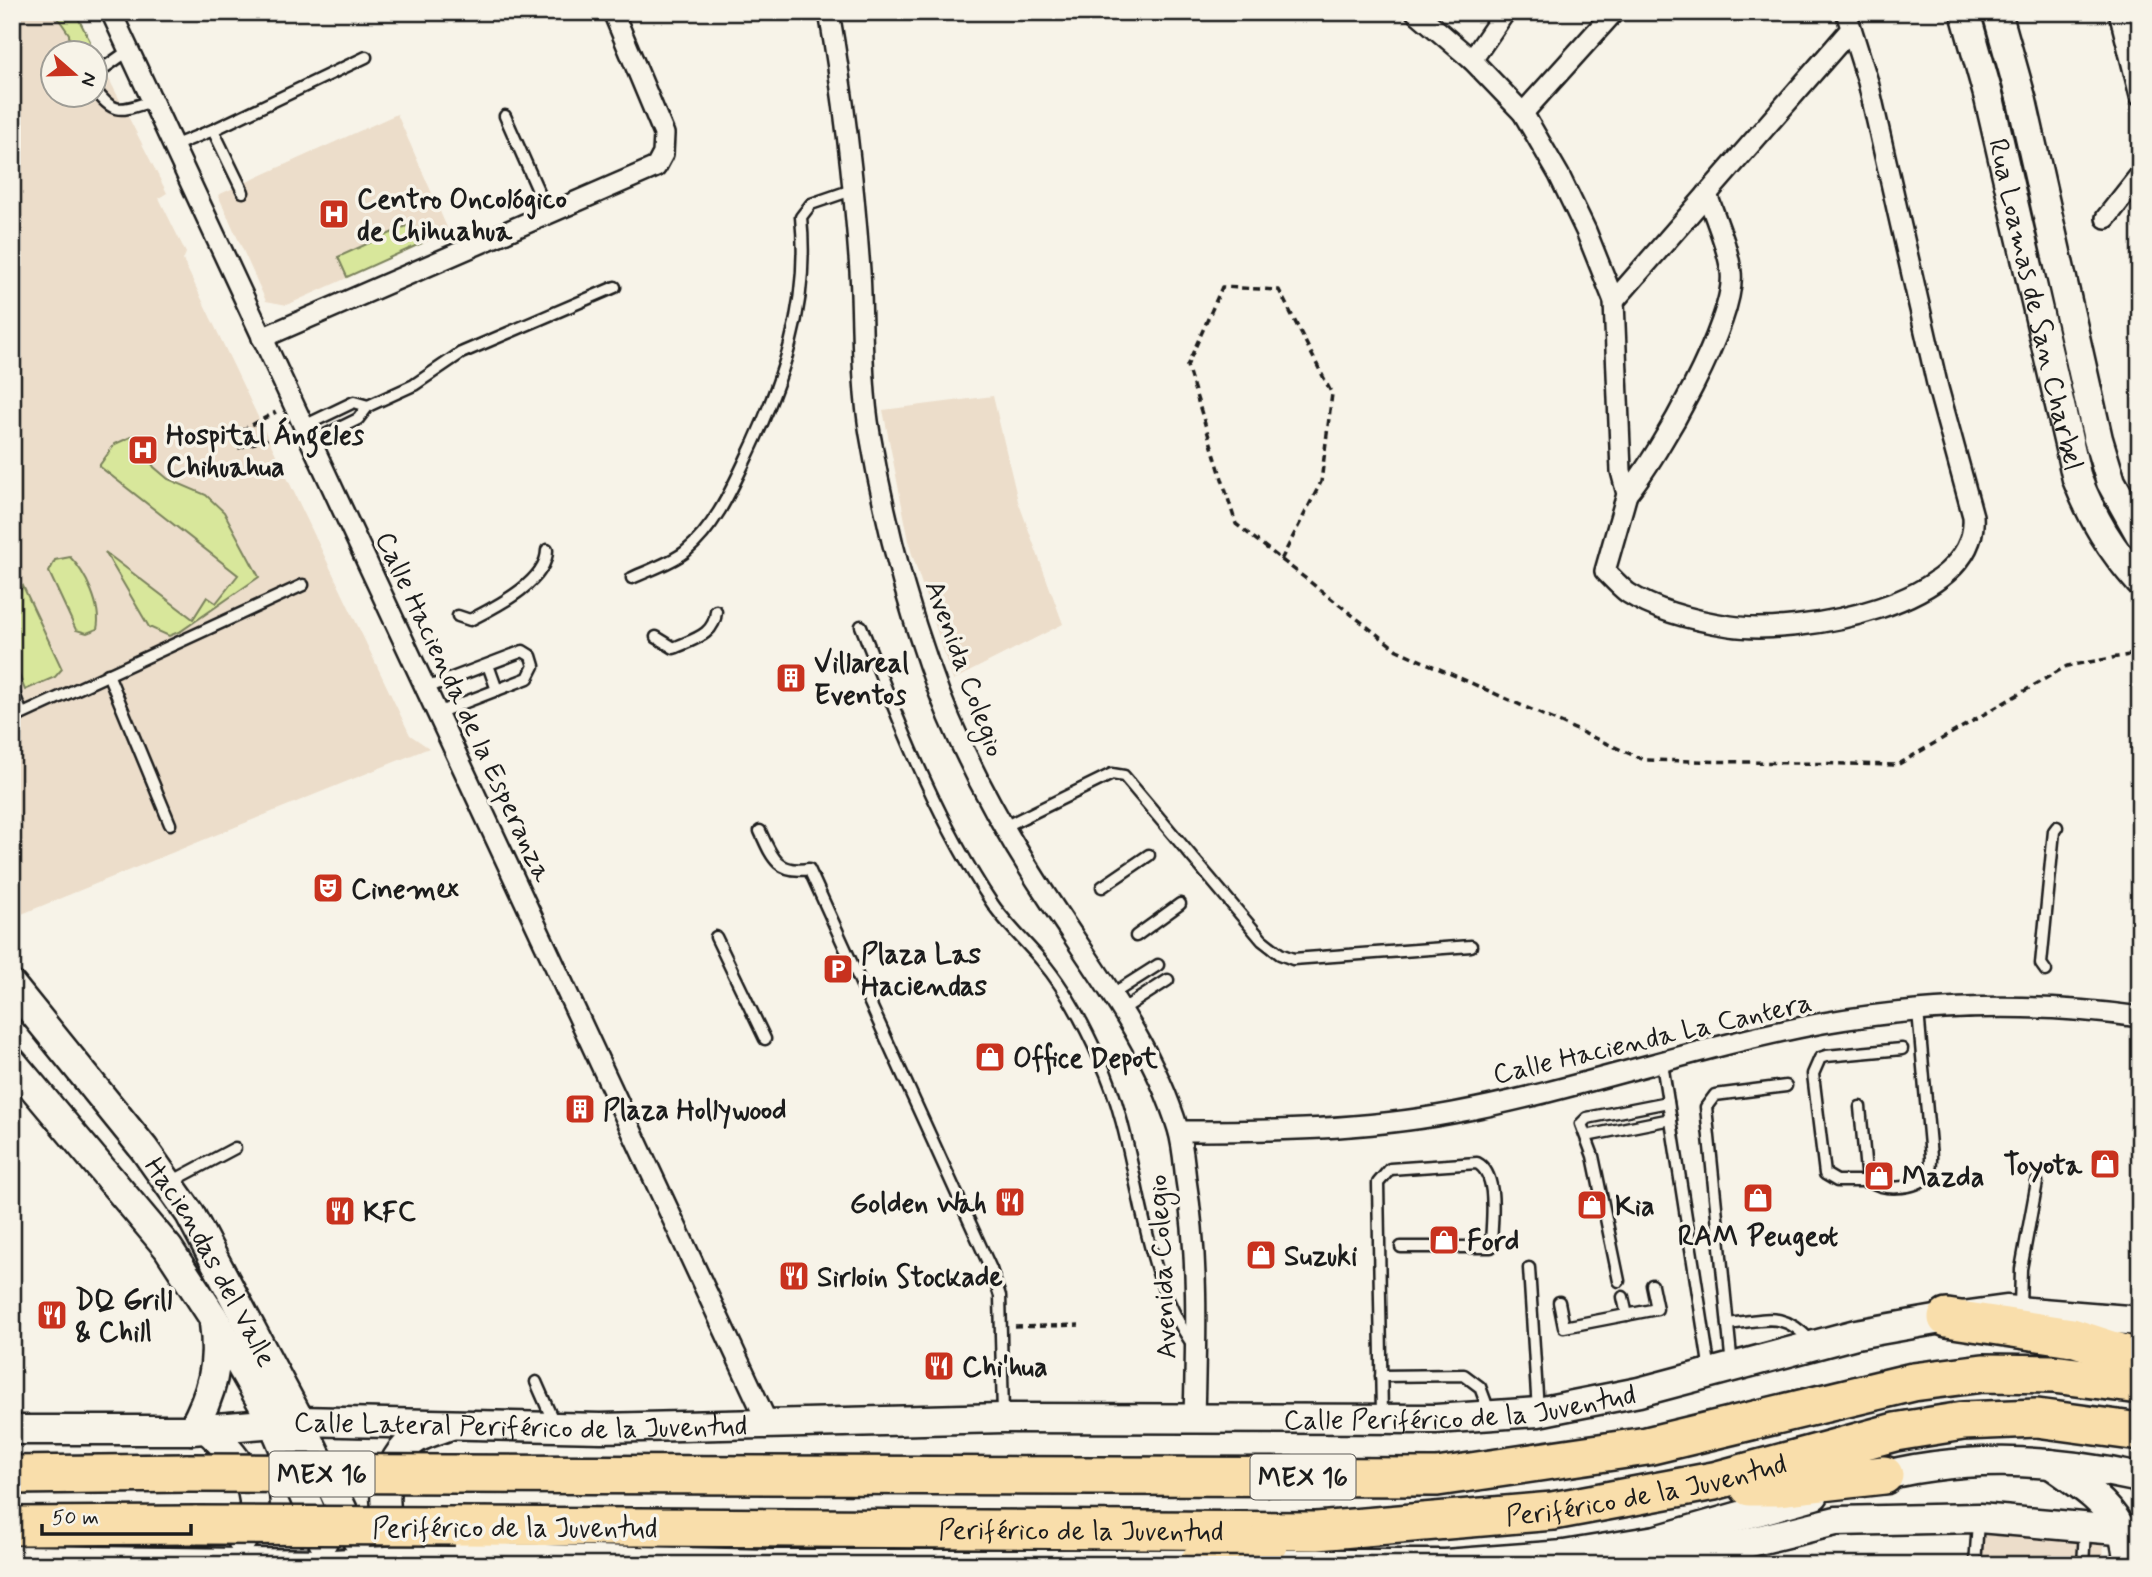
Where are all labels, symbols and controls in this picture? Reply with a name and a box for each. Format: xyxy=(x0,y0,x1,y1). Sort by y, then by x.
north arrow xyxy=(38,38,108,108)
text: N xyxy=(75,69,102,90)
street label: Rua Loamas de San Charbel xyxy=(1978,135,2090,474)
place label: Centro Oncológico de Chihuahua xyxy=(357,182,567,251)
hospital icon: Centro Oncológico de Chihuahua xyxy=(317,197,351,231)
place label: Hospital Ángeles Chihuahua xyxy=(166,416,365,487)
hospital icon: Hospital Ángeles Chihuahua xyxy=(126,433,160,467)
street label: Calle Hacienda de la Esperanza xyxy=(365,526,560,888)
street label: Avenida Colegio xyxy=(913,576,1013,763)
place label: Villareal Eventos xyxy=(814,646,909,715)
building icon: Villareal Eventos xyxy=(774,661,808,695)
theatre icon: Cinemex xyxy=(311,871,345,905)
place label: Cinemex xyxy=(351,872,459,909)
place label: Plaza Las Haciendas xyxy=(861,937,988,1006)
parking icon: Plaza Las Haciendas xyxy=(821,952,855,986)
street label: Calle Hacienda La Cantera xyxy=(1489,985,1816,1094)
shop icon: Office Depot xyxy=(973,1040,1007,1074)
place label: Office Depot xyxy=(1013,1041,1158,1078)
building icon: Plaza Hollywood xyxy=(563,1092,597,1126)
place label: Plaza Hollywood xyxy=(603,1093,787,1130)
shop icon: Toyota xyxy=(2088,1147,2122,1181)
place label: Toyota xyxy=(2003,1148,2083,1185)
street label: Haciendas del Valle xyxy=(134,1150,284,1374)
shop icon: Mazda xyxy=(1862,1159,1896,1193)
place label: Mazda xyxy=(1902,1160,1984,1197)
street label: Avenida Colegio xyxy=(1140,1173,1189,1360)
shop icon: RAM Peugeot xyxy=(1741,1181,1775,1215)
restaurant icon: Golden Wah xyxy=(993,1185,1027,1219)
place label: Golden Wah xyxy=(850,1186,987,1223)
shop icon: Kia xyxy=(1575,1188,1609,1222)
place label: Kia xyxy=(1615,1189,1655,1226)
restaurant icon: KFC xyxy=(323,1194,357,1228)
place label: KFC xyxy=(363,1195,416,1232)
place label: RAM Peugeot xyxy=(1678,1219,1839,1257)
shop icon: Ford xyxy=(1427,1223,1461,1257)
place label: Ford xyxy=(1467,1224,1519,1261)
shop icon: Suzuki xyxy=(1244,1238,1278,1272)
place label: Suzuki xyxy=(1284,1239,1357,1276)
restaurant icon: Sirloin Stockade xyxy=(777,1259,811,1293)
place label: Sirloin Stockade xyxy=(817,1260,1003,1297)
place label: DQ Grill & Chill xyxy=(75,1283,173,1352)
restaurant icon: DQ Grill & Chill xyxy=(35,1298,69,1332)
restaurant icon: Chi'hua xyxy=(922,1349,956,1383)
place label: Chi'hua xyxy=(962,1350,1048,1387)
street label: Calle Periférico de la Juventud xyxy=(1283,1377,1639,1440)
street label: Calle Lateral Periférico de la Juventud xyxy=(293,1405,748,1449)
street label: Periférico de la Juventud xyxy=(1504,1446,1791,1536)
road number: MEX 16 xyxy=(270,1452,374,1497)
road number: MEX 16 xyxy=(1250,1454,1356,1500)
scale bar xyxy=(42,1493,191,1537)
text: 50 m xyxy=(52,1504,99,1532)
street label: Periférico de la Juventud xyxy=(372,1511,658,1548)
street label: Periférico de la Juventud xyxy=(938,1513,1224,1551)

